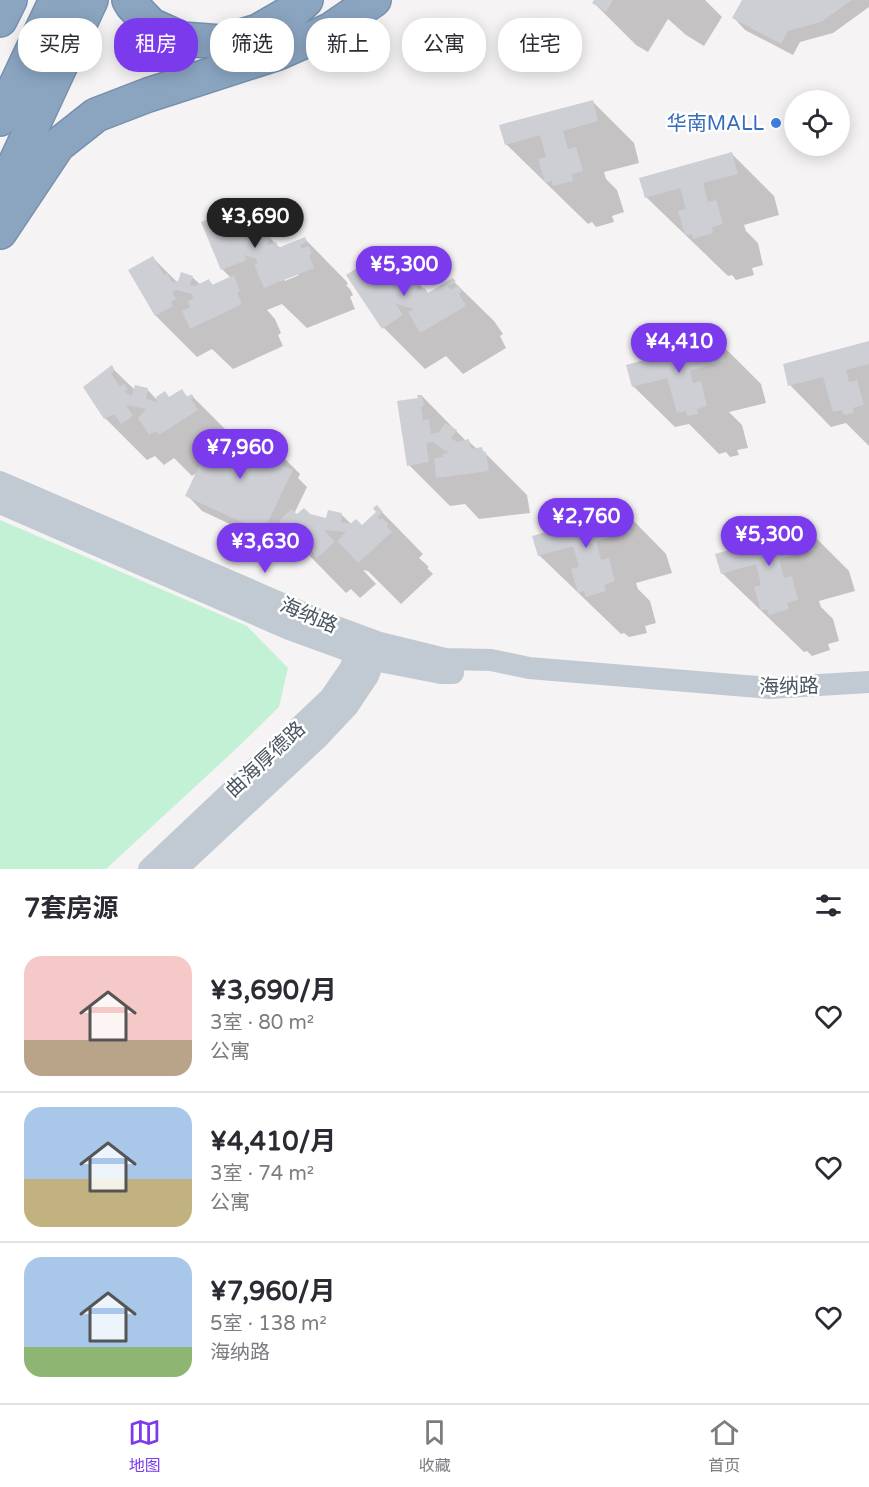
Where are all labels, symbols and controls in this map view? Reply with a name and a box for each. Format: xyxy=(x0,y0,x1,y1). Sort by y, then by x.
chip: 买房 xyxy=(18,18,102,72)
chip: 租房 xyxy=(114,18,198,72)
chip: 筛选 xyxy=(210,18,294,72)
chip: 新上 xyxy=(306,18,390,72)
chip: 公寓 xyxy=(402,18,486,72)
chip: 住宅 xyxy=(498,18,582,72)
map controls xyxy=(784,90,850,156)
button: locate xyxy=(784,90,850,156)
place label: 华南MALL xyxy=(667,112,764,136)
marker: 华南MALL xyxy=(769,116,783,130)
pin: ¥3,690 xyxy=(206,198,304,249)
text: ¥3,690 xyxy=(221,205,289,229)
pin: ¥5,300 xyxy=(355,246,453,297)
text: ¥5,300 xyxy=(370,253,438,277)
pin: ¥4,410 xyxy=(630,323,728,374)
text: ¥4,410 xyxy=(645,330,713,354)
pin: ¥7,960 xyxy=(191,429,289,480)
text: ¥7,960 xyxy=(206,436,274,460)
pin: ¥2,760 xyxy=(537,498,635,549)
text: ¥2,760 xyxy=(552,505,620,529)
pin: ¥5,300 xyxy=(720,516,818,567)
pin: ¥3,630 xyxy=(216,523,314,574)
text: ¥5,300 xyxy=(735,523,803,547)
text: ¥3,630 xyxy=(231,530,299,554)
street label: 海纳路 xyxy=(276,593,341,639)
street label: 海纳路 xyxy=(759,674,819,700)
street label: 曲海厚德路 xyxy=(221,717,310,803)
icon: filters xyxy=(812,889,845,922)
text: 7套房源 xyxy=(24,893,118,924)
text: ¥3,690/月 xyxy=(210,975,337,1006)
icon: home xyxy=(72,980,144,1052)
icon: heart xyxy=(812,1000,845,1033)
text: 3室 · 80 m² xyxy=(210,1011,314,1035)
text: 公寓 xyxy=(210,1040,250,1064)
text: ¥4,410/月 xyxy=(210,1126,336,1157)
icon: home xyxy=(72,1131,144,1203)
icon: heart xyxy=(812,1151,845,1184)
text: 3室 · 74 m² xyxy=(210,1162,314,1186)
text: 公寓 xyxy=(210,1191,250,1215)
text: ¥7,960/月 xyxy=(210,1276,335,1307)
icon: home xyxy=(72,1281,144,1353)
icon: heart xyxy=(812,1301,845,1334)
text: 5室 · 138 m² xyxy=(210,1312,327,1336)
text: 海纳路 xyxy=(210,1341,270,1365)
tab: 地图 xyxy=(128,1416,161,1476)
tab: 收藏 xyxy=(418,1416,451,1476)
tab: 首页 xyxy=(708,1416,741,1476)

